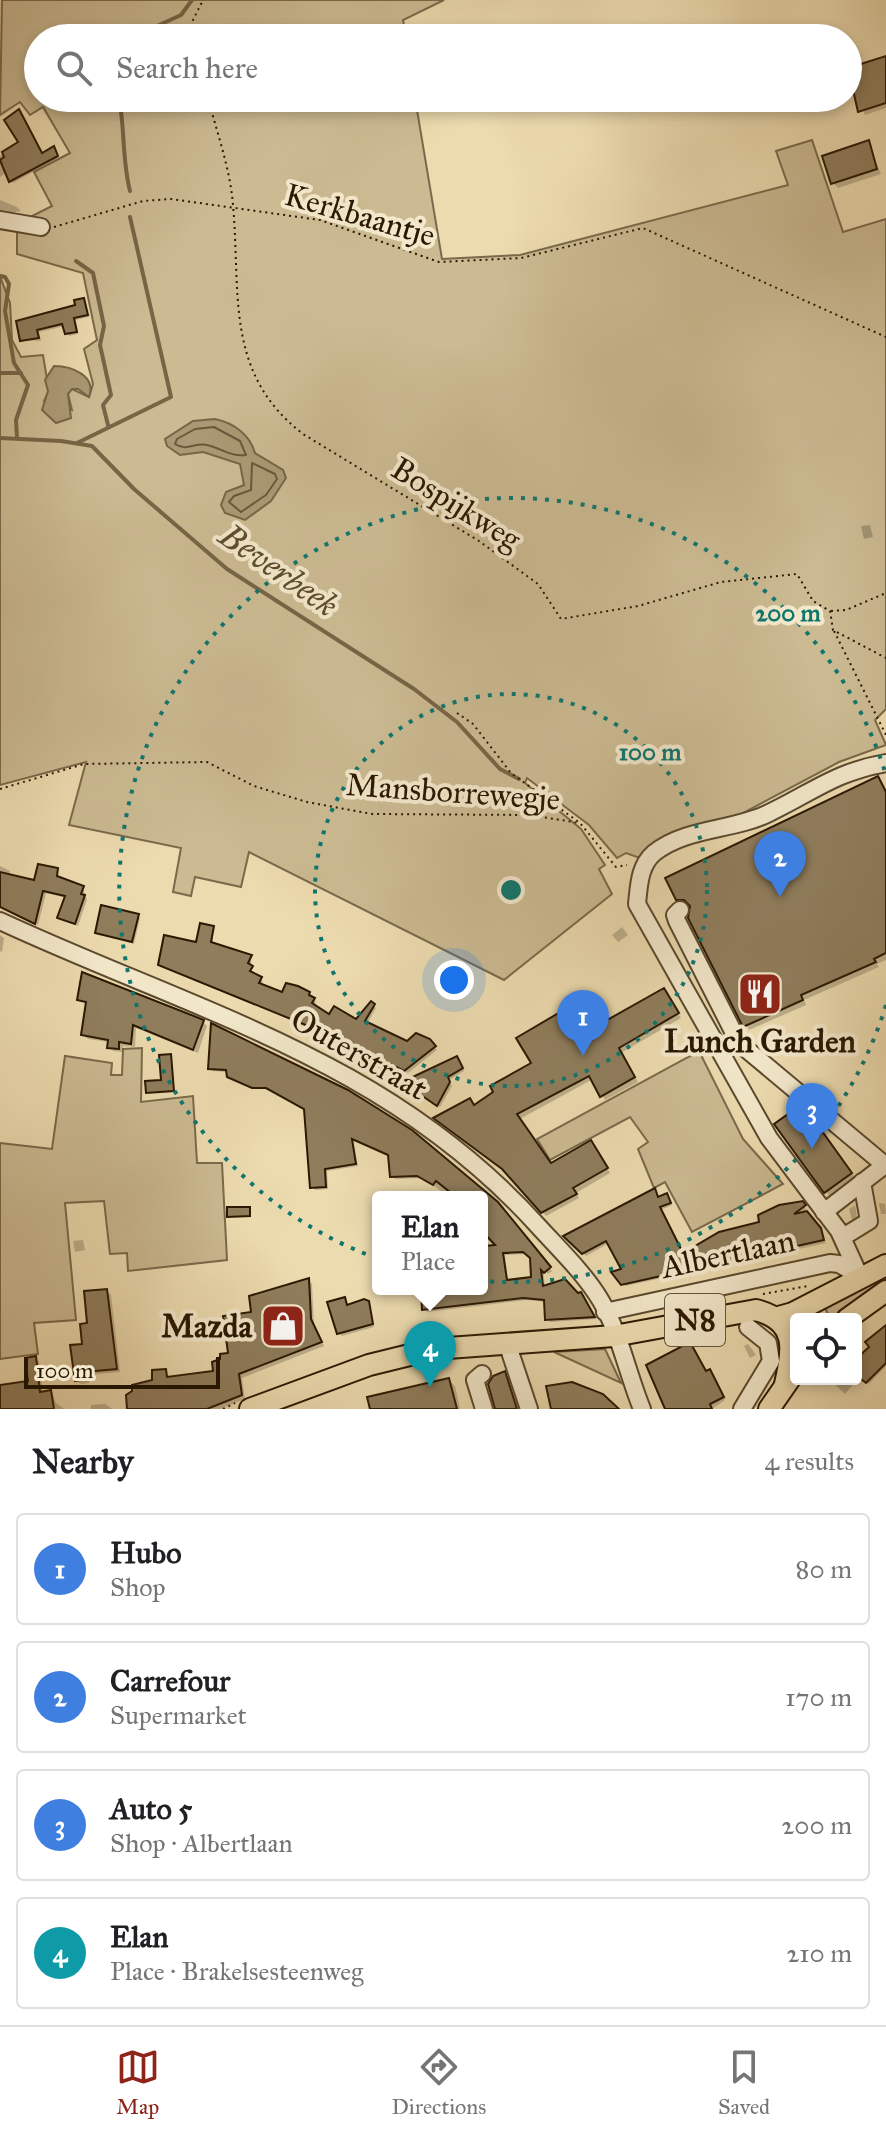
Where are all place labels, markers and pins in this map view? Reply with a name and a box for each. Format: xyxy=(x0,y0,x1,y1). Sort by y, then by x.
pin: 2 xyxy=(754,831,806,897)
centre of rings xyxy=(497,876,525,904)
restaurant icon: Lunch Garden xyxy=(736,970,784,1018)
pin: 1 xyxy=(557,990,609,1056)
place label: Lunch Garden xyxy=(664,1022,857,1061)
pin: 3 xyxy=(786,1083,838,1149)
shop icon: Mazda xyxy=(259,1302,307,1350)
place label: Mazda xyxy=(161,1307,253,1346)
pin: 4 xyxy=(404,1321,456,1387)

